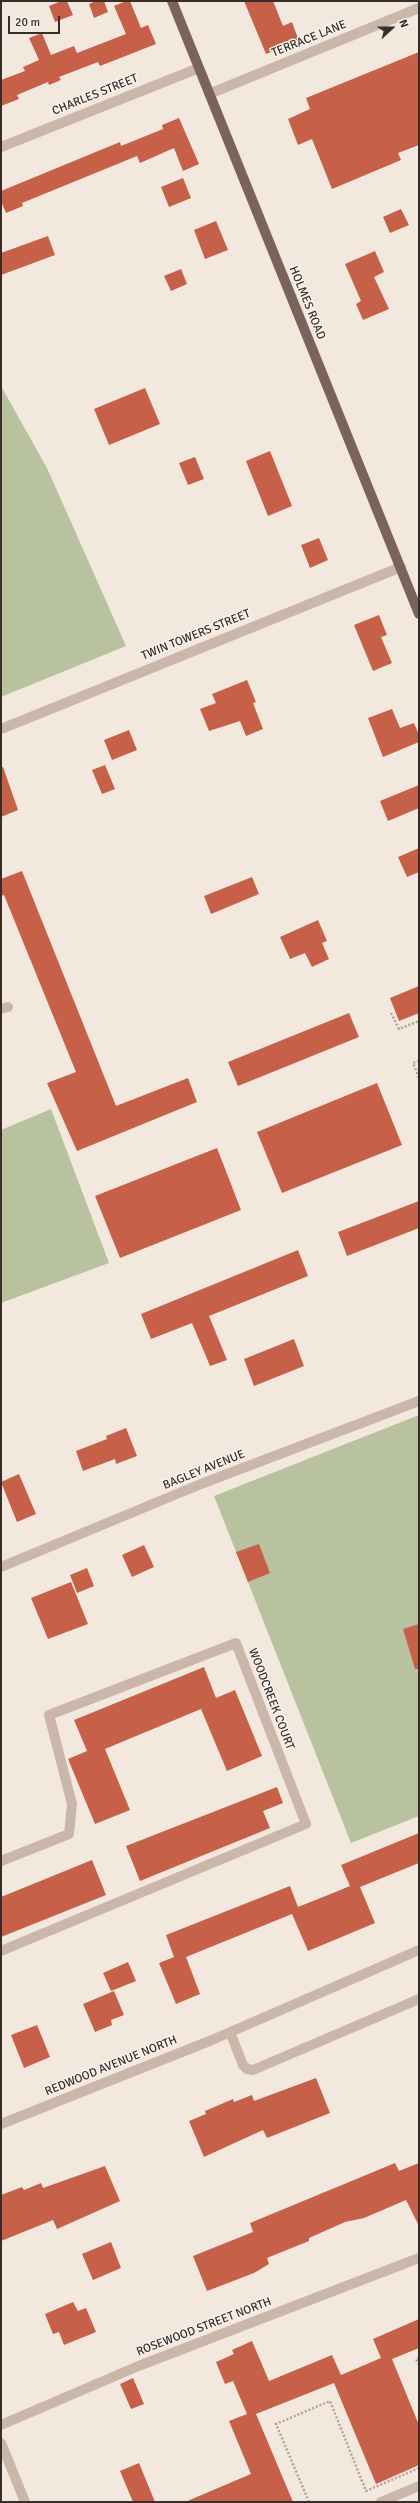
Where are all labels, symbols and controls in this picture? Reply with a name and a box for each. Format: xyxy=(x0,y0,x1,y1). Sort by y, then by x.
scale bar xyxy=(10,8,62,34)
north arrow xyxy=(372,8,412,48)
text: 20 m xyxy=(15,15,40,30)
street label: TERRACE LANE xyxy=(269,17,349,61)
text: N xyxy=(396,18,411,29)
street label: CHARLES STREET xyxy=(50,71,140,119)
street label: HOLMES ROAD xyxy=(286,264,328,342)
street label: TWIN TOWERS STREET xyxy=(139,607,253,663)
street label: BAGLEY AVENUE xyxy=(161,1447,247,1493)
street label: WOODCREEK COURT xyxy=(245,1646,297,1752)
street label: REDWOOD AVENUE NORTH xyxy=(43,2033,179,2099)
street label: ROSEWOOD STREET NORTH xyxy=(134,2295,274,2359)

